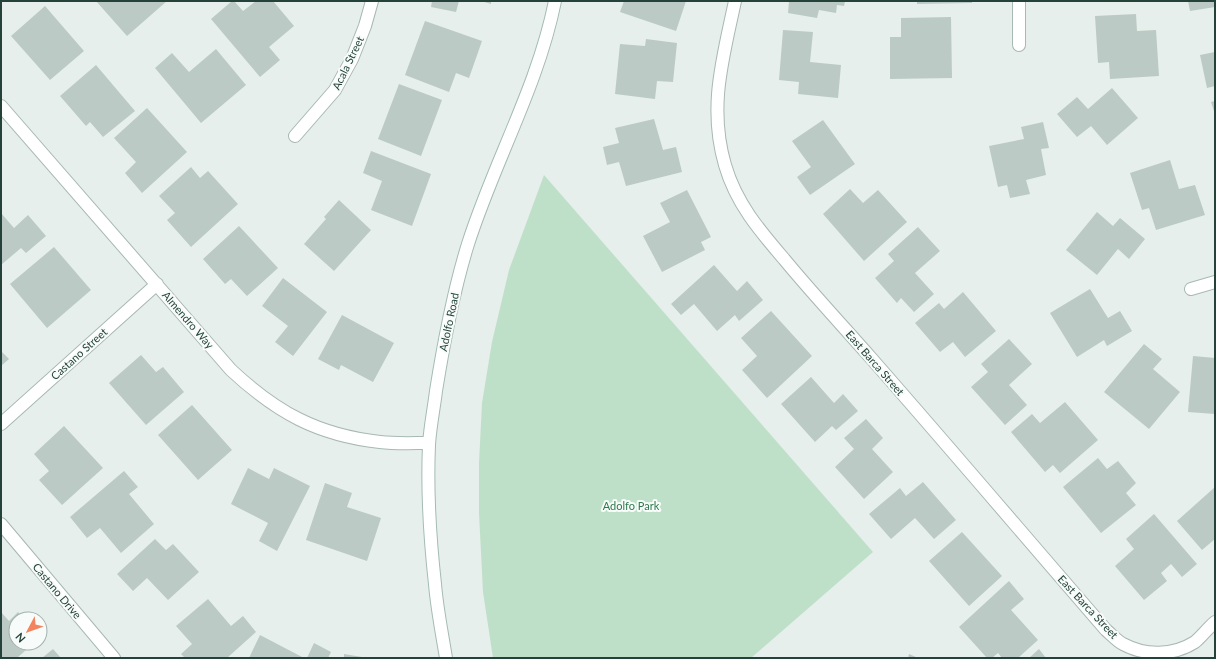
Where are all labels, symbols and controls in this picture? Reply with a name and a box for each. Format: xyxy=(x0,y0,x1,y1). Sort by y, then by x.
street label: Acala Street xyxy=(329,34,366,92)
street label: Almendro Way xyxy=(160,288,217,351)
street label: Adolfo Road xyxy=(436,291,461,352)
street label: Castano Street xyxy=(48,325,109,382)
street label: East Barca Street xyxy=(844,327,907,398)
park label: Adolfo Park xyxy=(603,499,660,512)
street label: Castano Drive xyxy=(30,560,84,621)
street label: East Barca Street xyxy=(1056,572,1121,641)
north arrow xyxy=(8,611,48,651)
text: N xyxy=(12,630,28,645)

